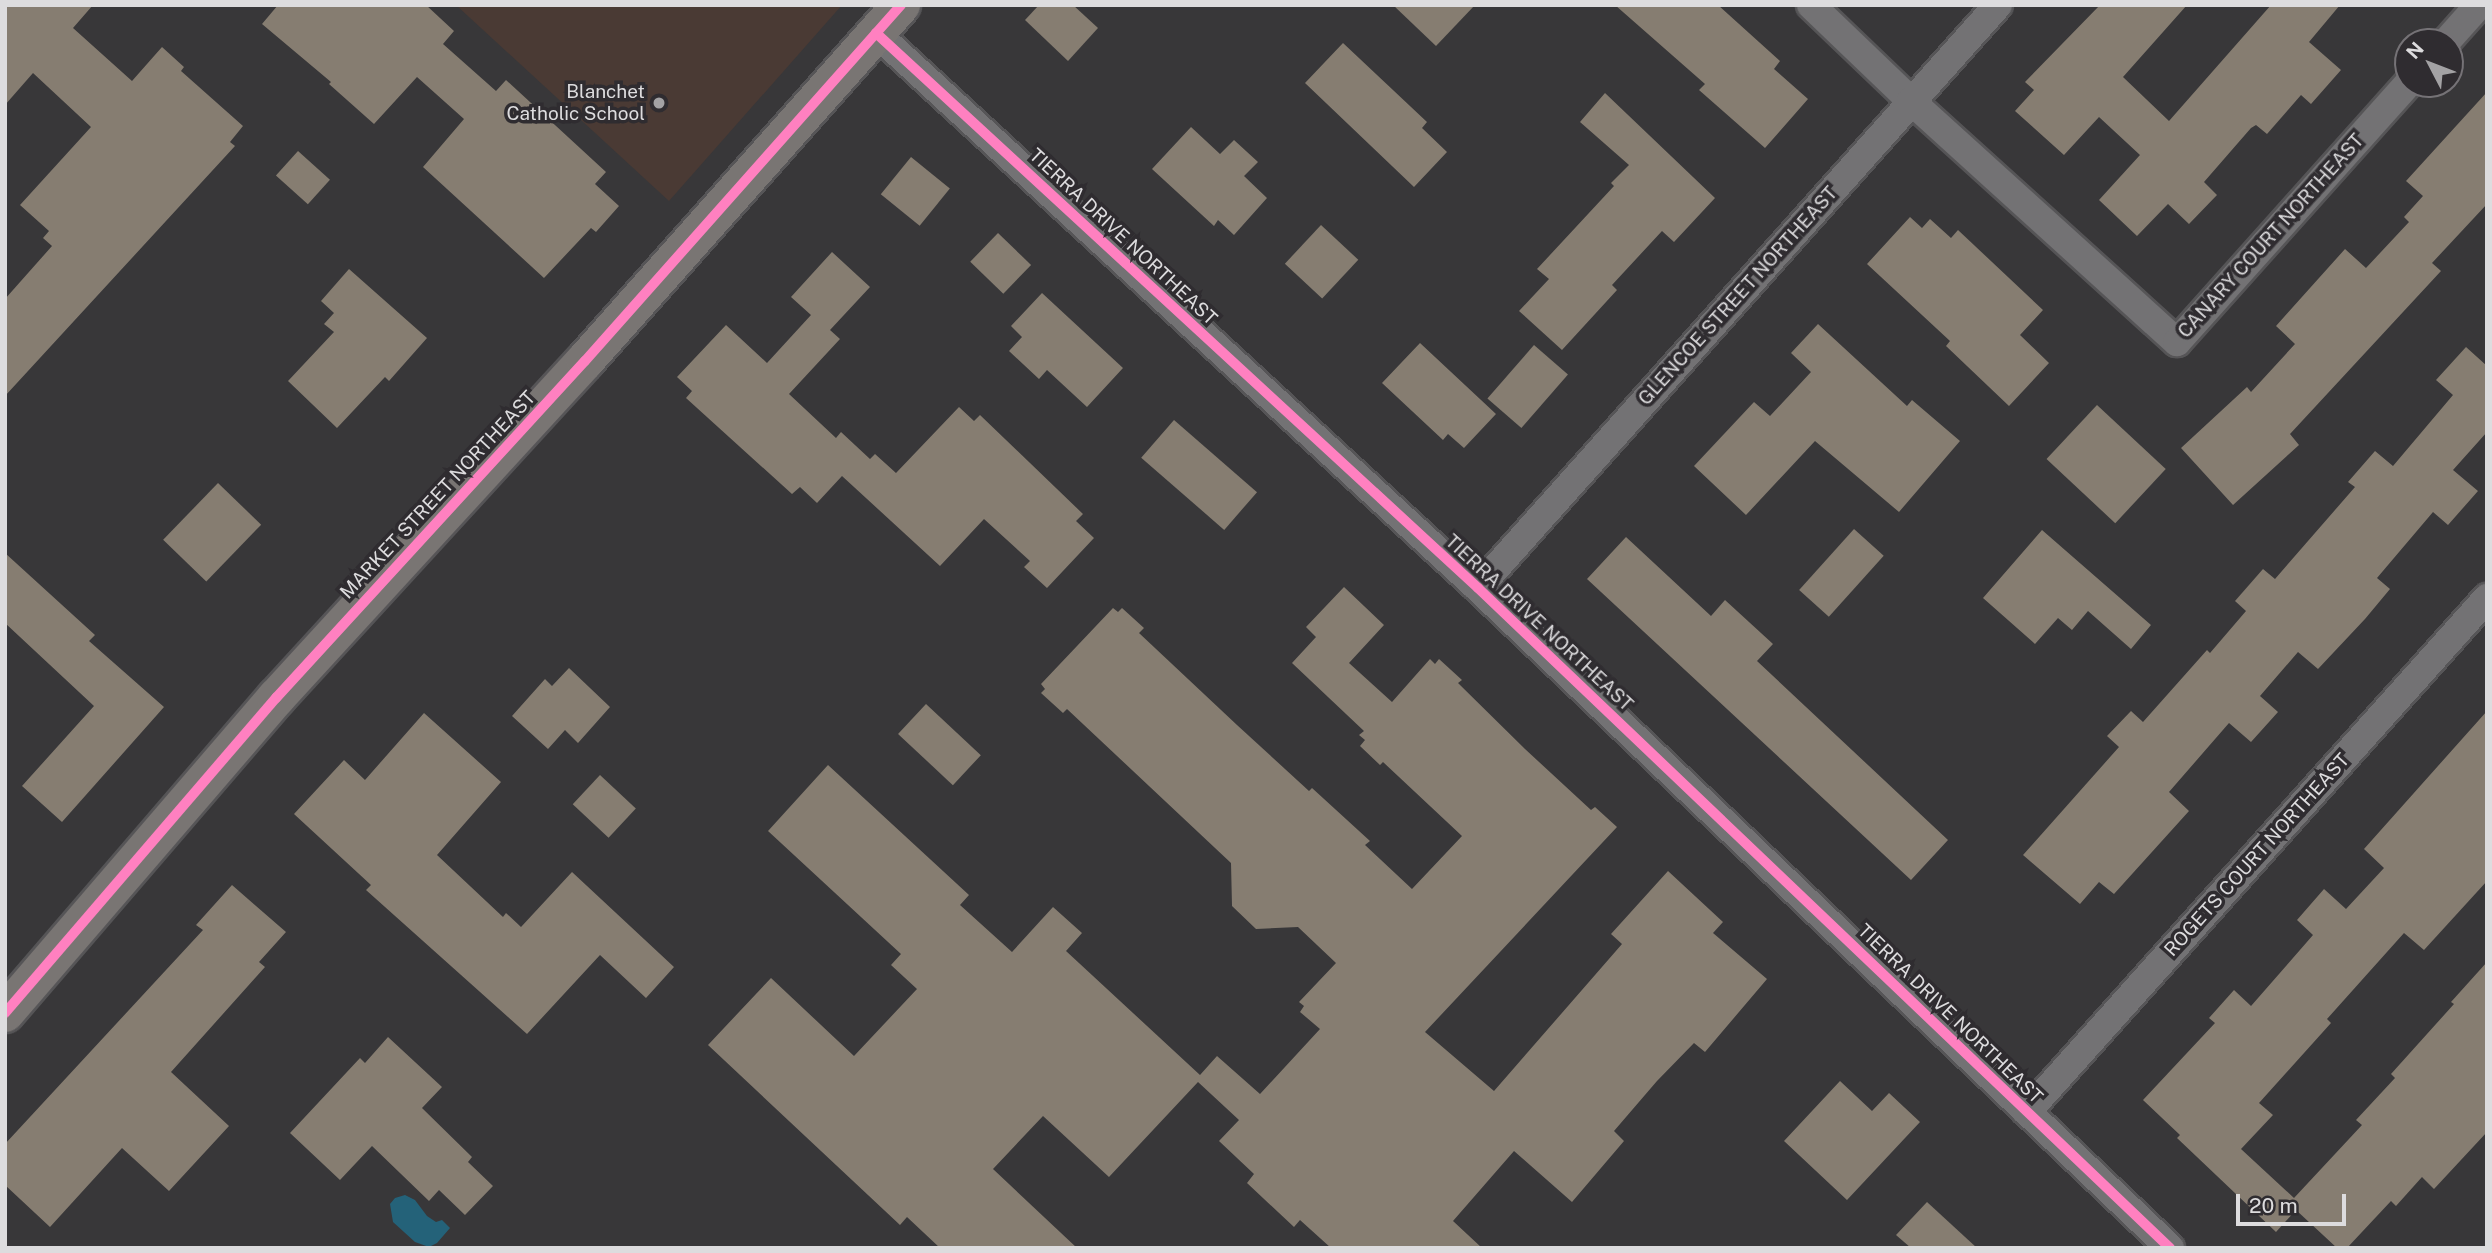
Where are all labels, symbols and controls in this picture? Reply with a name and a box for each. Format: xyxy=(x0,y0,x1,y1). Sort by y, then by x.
north arrow xyxy=(2394,28,2464,98)
text: N xyxy=(2402,37,2428,63)
place label: Blanchet Catholic School xyxy=(506,81,645,125)
marker: Blanchet Catholic School xyxy=(651,95,667,111)
street label: CANARY COURT NORTHEAST xyxy=(2173,129,2369,343)
street label: TIERRA DRIVE NORTHEAST xyxy=(1024,144,1222,330)
street label: GLENCOE STREET NORTHEAST xyxy=(1634,182,1842,410)
street label: MARKET STREET NORTHEAST xyxy=(336,386,540,604)
street label: TIERRA DRIVE NORTHEAST xyxy=(1440,530,1638,716)
street label: ROGETS COURT NORTHEAST xyxy=(2160,749,2354,961)
street label: TIERRA DRIVE NORTHEAST xyxy=(1853,920,2047,1108)
scale bar xyxy=(2240,1180,2350,1224)
text: 20 m xyxy=(2249,1193,2298,1218)

